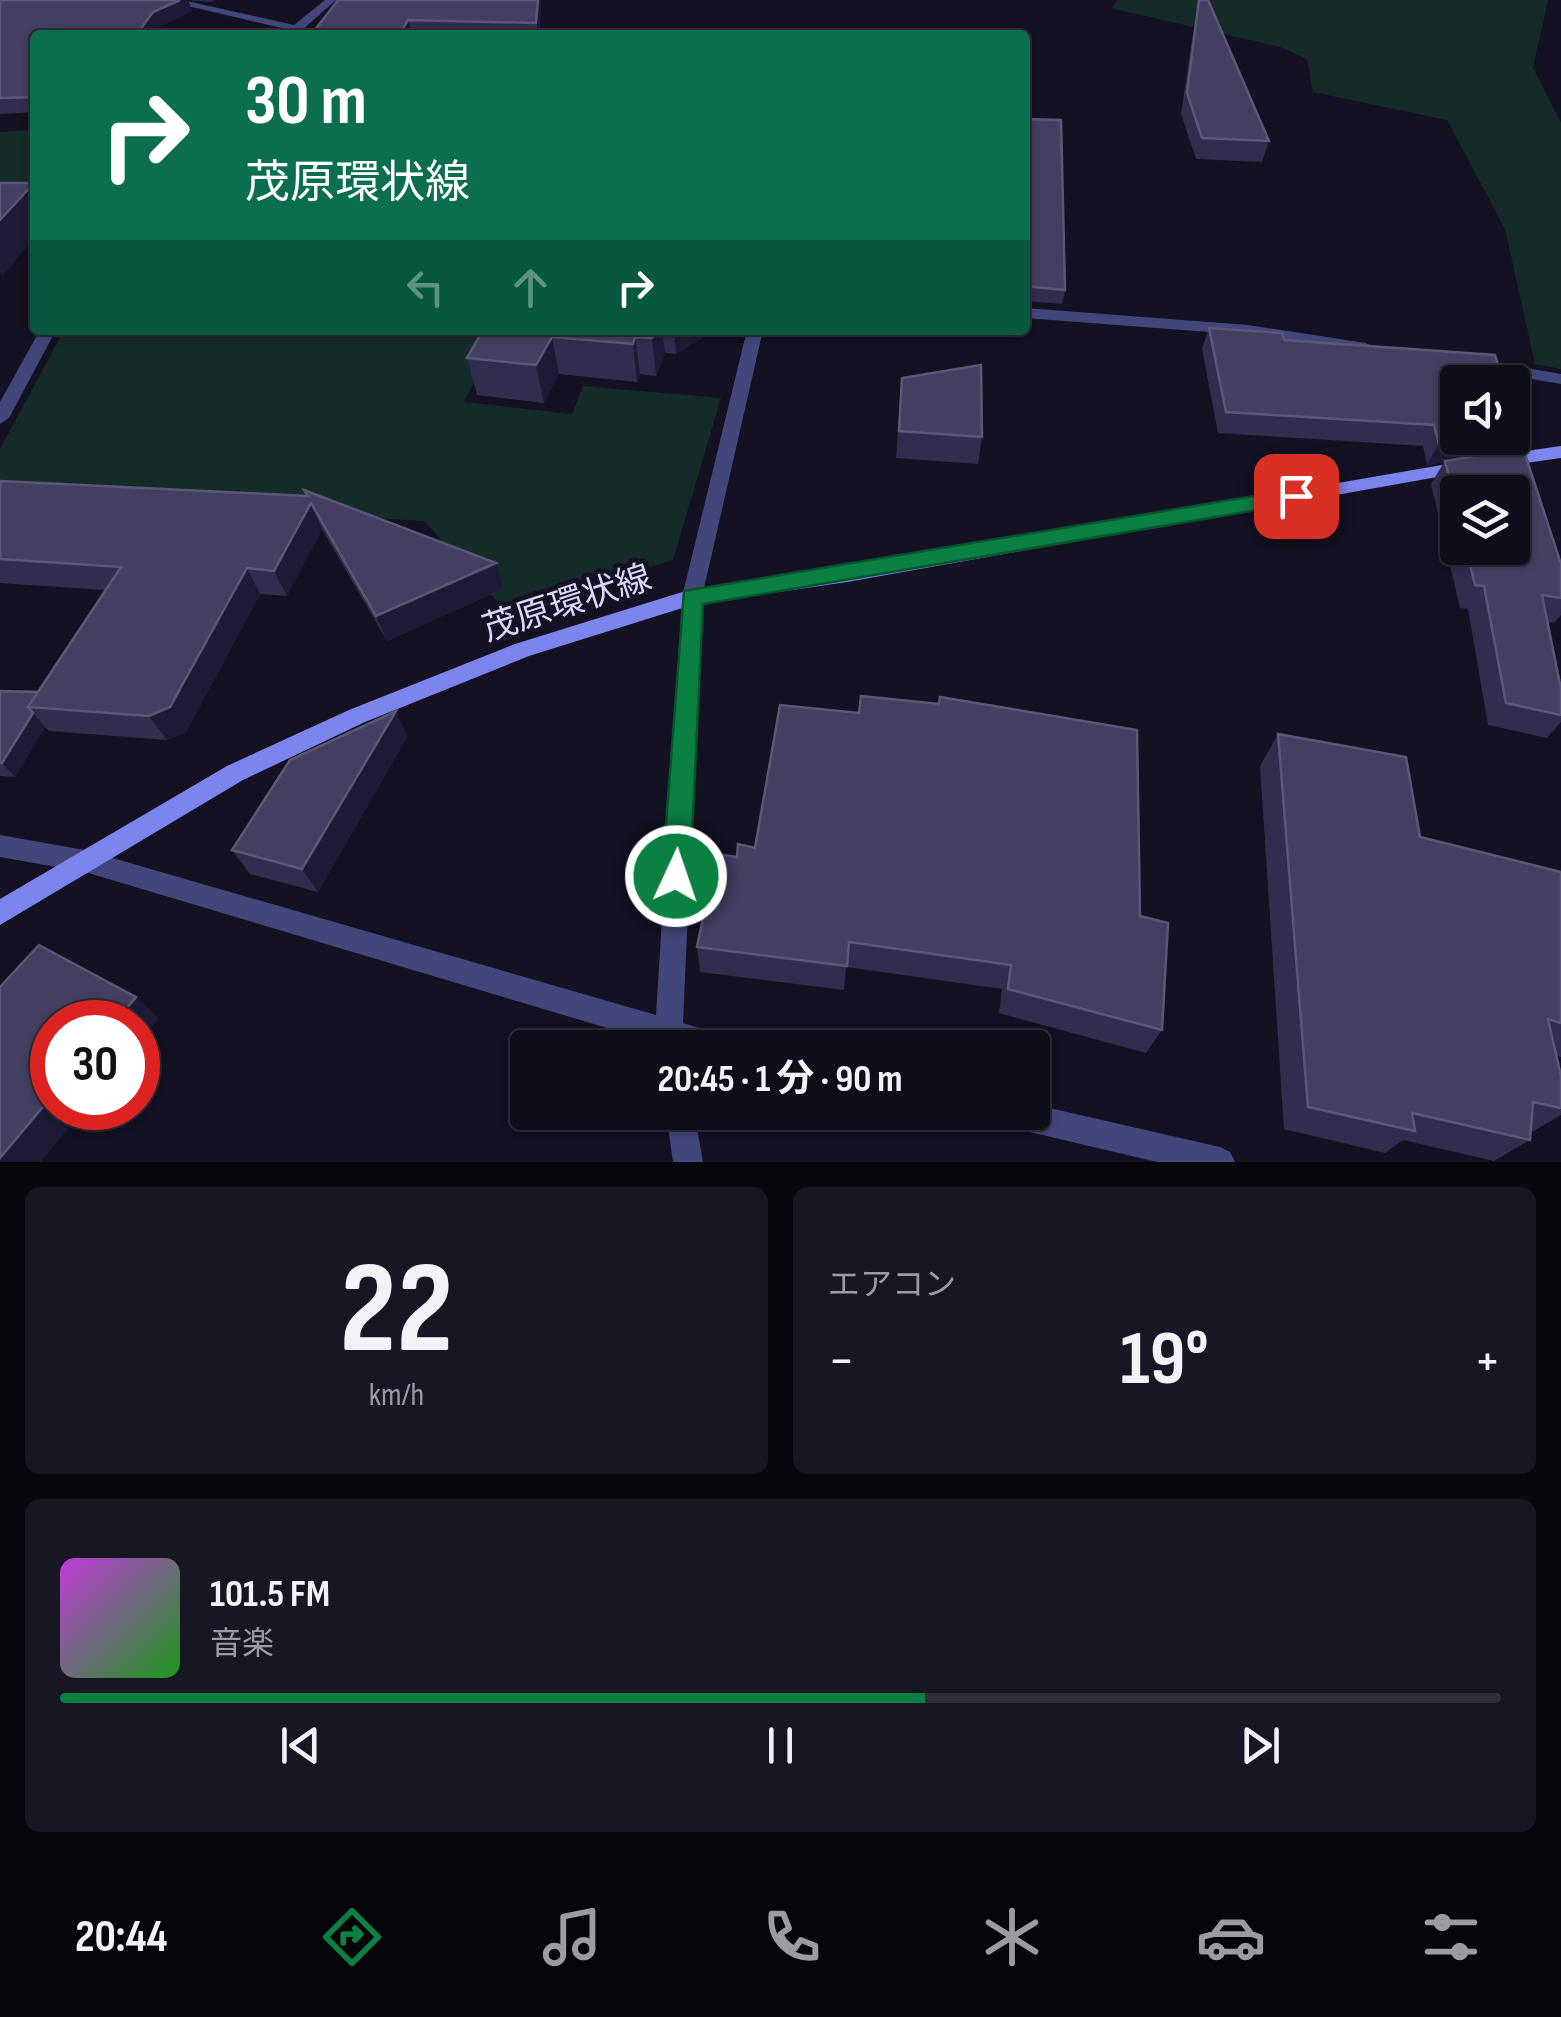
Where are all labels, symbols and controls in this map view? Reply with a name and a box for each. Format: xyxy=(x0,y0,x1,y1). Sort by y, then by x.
text: 30 m xyxy=(245,60,367,144)
icon: right xyxy=(80,70,210,200)
text: 茂原環状線 xyxy=(245,156,470,211)
icon: left xyxy=(398,260,453,315)
icon: ahead xyxy=(503,260,558,315)
icon: right xyxy=(608,260,663,315)
map controls xyxy=(1440,365,1530,565)
button: sound xyxy=(1440,365,1530,455)
pin xyxy=(1254,454,1339,539)
icon: arrive xyxy=(1269,469,1324,524)
button: layers xyxy=(1440,475,1530,565)
street label: 茂原環状線 xyxy=(477,557,657,651)
position arrow xyxy=(624,824,728,928)
speed limit sign: 30 xyxy=(30,1000,160,1130)
text: 20:45 · 1 分 · 90 m xyxy=(657,1057,903,1102)
text: 22 xyxy=(340,1233,453,1389)
text: エアコン xyxy=(828,1266,956,1305)
text: 19° xyxy=(1120,1315,1209,1406)
text: − xyxy=(828,1328,855,1395)
text: + xyxy=(1474,1328,1501,1395)
text: km/h xyxy=(369,1376,424,1415)
text: 101.5 FM xyxy=(210,1572,330,1617)
text: 音楽 xyxy=(210,1625,274,1664)
icon: previous xyxy=(273,1718,328,1773)
icon: pause xyxy=(753,1718,808,1773)
icon: next xyxy=(1233,1718,1288,1773)
icon: directions xyxy=(317,1902,387,1972)
icon: music xyxy=(537,1902,607,1972)
icon: phone xyxy=(757,1902,827,1972)
icon: climate xyxy=(977,1902,1047,1972)
icon: car xyxy=(1196,1902,1266,1972)
icon: filters xyxy=(1416,1902,1486,1972)
text: 20:44 xyxy=(75,1910,168,1965)

